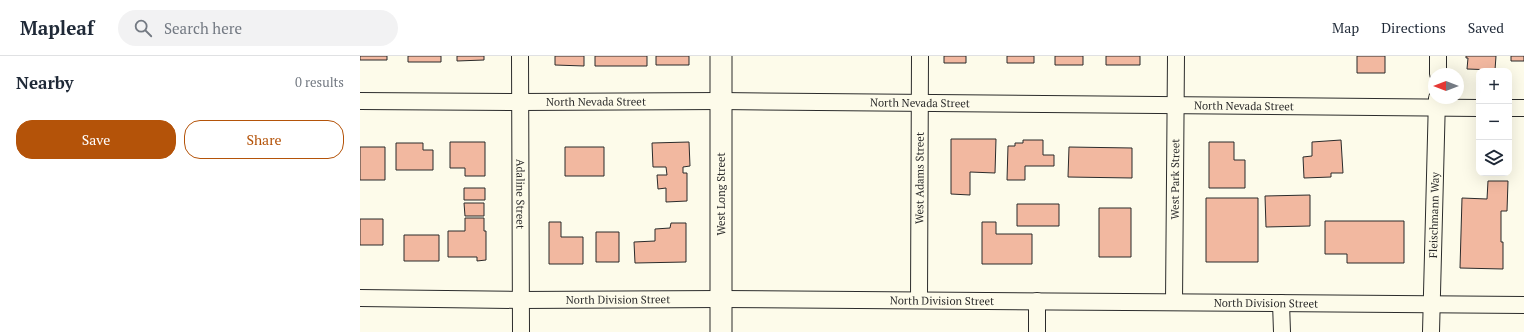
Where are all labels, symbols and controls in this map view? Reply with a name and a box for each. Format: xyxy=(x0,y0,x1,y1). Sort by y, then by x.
search box xyxy=(118,10,398,46)
text: Mapleaf xyxy=(20,15,94,40)
icon: search xyxy=(132,17,154,39)
text: Search here xyxy=(164,18,242,38)
text: Map xyxy=(1332,18,1359,37)
text: Directions xyxy=(1381,18,1446,37)
text: Saved xyxy=(1468,18,1504,37)
north arrow xyxy=(1428,68,1464,104)
map controls xyxy=(1476,68,1512,176)
button: + xyxy=(1476,68,1512,104)
text: Nearby xyxy=(16,71,74,94)
text: 0 results xyxy=(295,73,344,91)
street label: North Nevada Street xyxy=(546,94,646,109)
street label: North Nevada Street xyxy=(870,95,970,110)
street label: North Nevada Street xyxy=(1194,98,1294,113)
button: − xyxy=(1476,104,1512,140)
button: Save xyxy=(16,120,176,159)
button: Share xyxy=(184,120,344,159)
street label: West Adams Street xyxy=(912,132,927,224)
street label: West Park Street xyxy=(1168,139,1182,219)
button: layers xyxy=(1476,140,1512,176)
street label: West Long Street xyxy=(714,152,728,236)
street label: Adaline Street xyxy=(513,159,528,229)
street label: Fleischmann Way xyxy=(1426,171,1442,258)
street label: North Division Street xyxy=(566,292,670,307)
street label: North Division Street xyxy=(890,293,994,308)
street label: North Division Street xyxy=(1214,296,1318,310)

